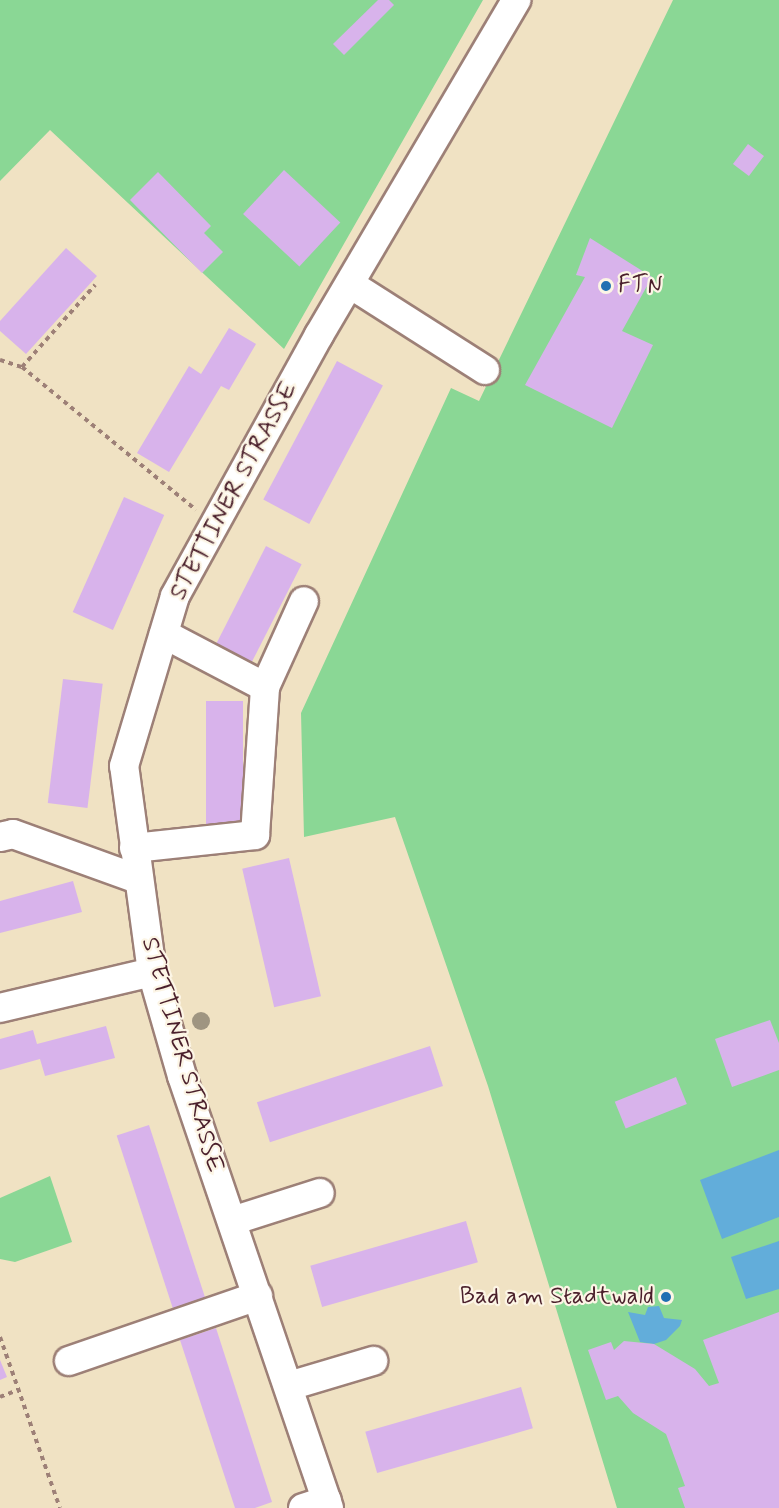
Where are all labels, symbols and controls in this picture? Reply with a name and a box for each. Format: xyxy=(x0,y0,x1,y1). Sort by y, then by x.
place label: FTN xyxy=(618,272,663,300)
marker: FTN xyxy=(599,279,613,293)
street label: STETTINER STRASSE xyxy=(164,377,304,605)
street label: STETTINER STRASSE xyxy=(135,934,229,1176)
place label: Bad am Stadtwald xyxy=(466,1283,654,1311)
marker: Bad am Stadtwald xyxy=(659,1290,673,1304)

